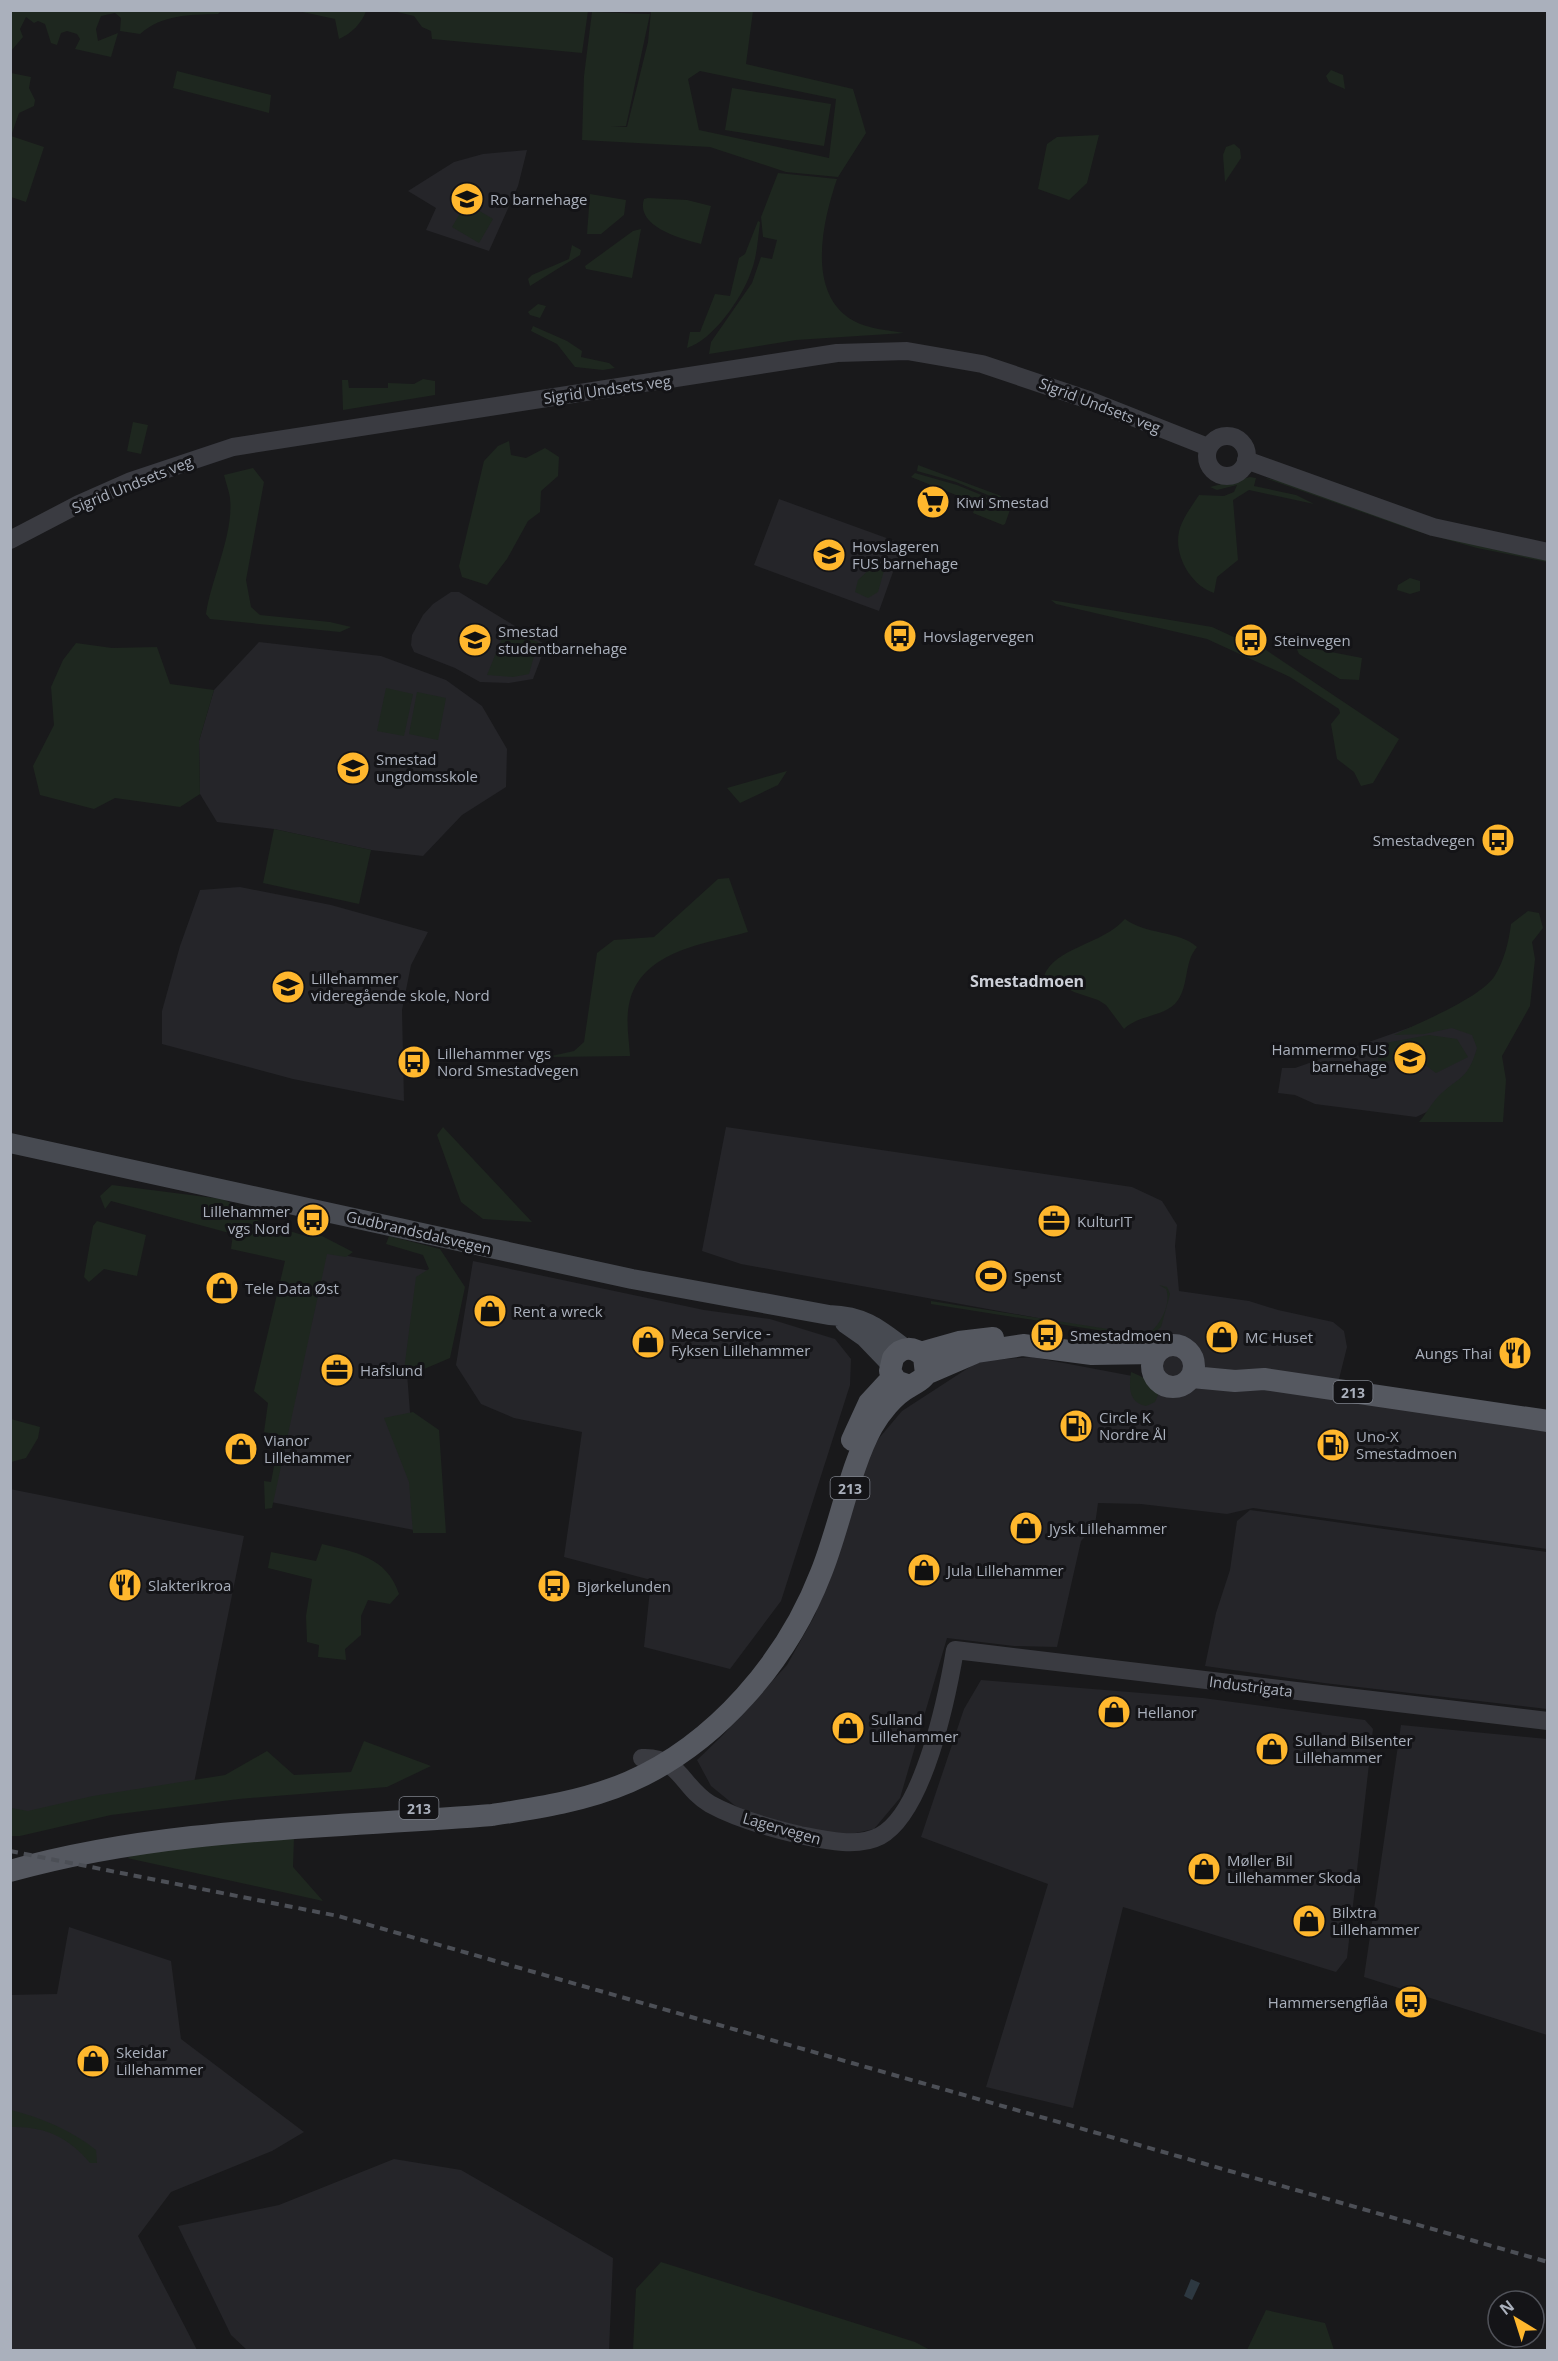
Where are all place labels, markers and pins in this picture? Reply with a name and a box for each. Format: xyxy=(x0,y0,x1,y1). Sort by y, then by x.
school or university icon: Ro barnehage xyxy=(449,181,485,217)
place label: Ro barnehage xyxy=(490,189,588,209)
supermarket icon: Kiwi Smestad xyxy=(915,484,951,520)
place label: Kiwi Smestad xyxy=(956,492,1049,512)
place label: Hovslageren FUS barnehage xyxy=(852,536,958,573)
school or university icon: Hovslageren FUS barnehage xyxy=(811,537,847,573)
bus stop icon: Hovslagervegen xyxy=(882,618,918,654)
place label: Smestad studentbarnehage xyxy=(498,621,627,658)
school or university icon: Smestad studentbarnehage xyxy=(457,622,493,658)
bus stop icon: Steinvegen xyxy=(1233,622,1269,658)
place label: Hovslagervegen xyxy=(923,626,1034,646)
place label: Steinvegen xyxy=(1274,630,1351,650)
place label: Smestad ungdomsskole xyxy=(376,749,478,786)
school or university icon: Smestad ungdomsskole xyxy=(335,750,371,786)
bus stop icon: Smestadvegen xyxy=(1480,822,1516,858)
place label: Smestadvegen xyxy=(1373,830,1475,850)
place label: Lillehammer videregående skole, Nord xyxy=(311,968,490,1005)
school or university icon: Lillehammer videregående skole, Nord xyxy=(270,969,306,1005)
place label: Hammermo FUS barnehage xyxy=(1272,1039,1387,1076)
school or university icon: Hammermo FUS barnehage xyxy=(1392,1040,1428,1076)
place label: Lillehammer vgs Nord Smestadvegen xyxy=(437,1043,579,1080)
bus stop icon: Lillehammer vgs Nord Smestadvegen xyxy=(396,1044,432,1080)
place label: Lillehammer vgs Nord xyxy=(203,1201,290,1238)
bus stop icon: Lillehammer vgs Nord xyxy=(295,1202,331,1238)
office icon: KulturIT xyxy=(1036,1203,1072,1239)
place label: KulturIT xyxy=(1077,1211,1133,1231)
sports icon: Spenst xyxy=(973,1258,1009,1294)
place label: Spenst xyxy=(1014,1266,1062,1286)
shop icon: Tele Data Øst xyxy=(204,1270,240,1306)
place label: Tele Data Øst xyxy=(245,1278,339,1298)
shop icon: Rent a wreck xyxy=(472,1293,508,1329)
place label: Rent a wreck xyxy=(513,1301,603,1321)
bus stop icon: Smestadmoen xyxy=(1029,1317,1065,1353)
shop icon: MC Huset xyxy=(1204,1319,1240,1355)
place label: Meca Service - Fyksen Lillehammer xyxy=(671,1323,810,1360)
shop icon: Meca Service - Fyksen Lillehammer xyxy=(630,1324,666,1360)
place label: Smestadmoen xyxy=(1070,1325,1171,1345)
place label: MC Huset xyxy=(1245,1327,1313,1347)
restaurant icon: Aungs Thai xyxy=(1497,1335,1533,1371)
place label: Aungs Thai xyxy=(1415,1343,1492,1363)
office icon: Hafslund xyxy=(319,1352,355,1388)
place label: Hafslund xyxy=(360,1360,423,1380)
place label: Circle K Nordre Ål xyxy=(1099,1407,1166,1444)
fuel station icon: Circle K Nordre Ål xyxy=(1058,1408,1094,1444)
place label: Uno-X Smestadmoen xyxy=(1356,1426,1457,1463)
fuel station icon: Uno-X Smestadmoen xyxy=(1315,1427,1351,1463)
place label: Vianor Lillehammer xyxy=(264,1430,351,1467)
shop icon: Vianor Lillehammer xyxy=(223,1431,259,1467)
shop icon: Jysk Lillehammer xyxy=(1008,1510,1044,1546)
place label: Jysk Lillehammer xyxy=(1047,1518,1167,1538)
shop icon: Jula Lillehammer xyxy=(906,1552,942,1588)
place label: Jula Lillehammer xyxy=(945,1560,1064,1580)
restaurant icon: Slakterikroa xyxy=(107,1567,143,1603)
bus stop icon: Bjørkelunden xyxy=(536,1568,572,1604)
place label: Slakterikroa xyxy=(148,1575,231,1595)
place label: Bjørkelunden xyxy=(577,1576,671,1596)
shop icon: Hellanor xyxy=(1096,1694,1132,1730)
place label: Hellanor xyxy=(1137,1702,1197,1722)
place label: Sulland Lillehammer xyxy=(871,1709,958,1746)
shop icon: Sulland Lillehammer xyxy=(830,1710,866,1746)
place label: Sulland Bilsenter Lillehammer xyxy=(1295,1730,1413,1767)
shop icon: Sulland Bilsenter Lillehammer xyxy=(1254,1731,1290,1767)
place label: Møller Bil Lillehammer Skoda xyxy=(1227,1850,1361,1887)
shop icon: Møller Bil Lillehammer Skoda xyxy=(1186,1851,1222,1887)
place label: Bilxtra Lillehammer xyxy=(1332,1902,1419,1939)
shop icon: Bilxtra Lillehammer xyxy=(1291,1903,1327,1939)
bus stop icon: Hammersengflåa xyxy=(1393,1984,1429,2020)
place label: Hammersengflåa xyxy=(1268,1992,1388,2012)
place label: Skeidar Lillehammer xyxy=(116,2042,203,2079)
shop icon: Skeidar Lillehammer xyxy=(75,2043,111,2079)

